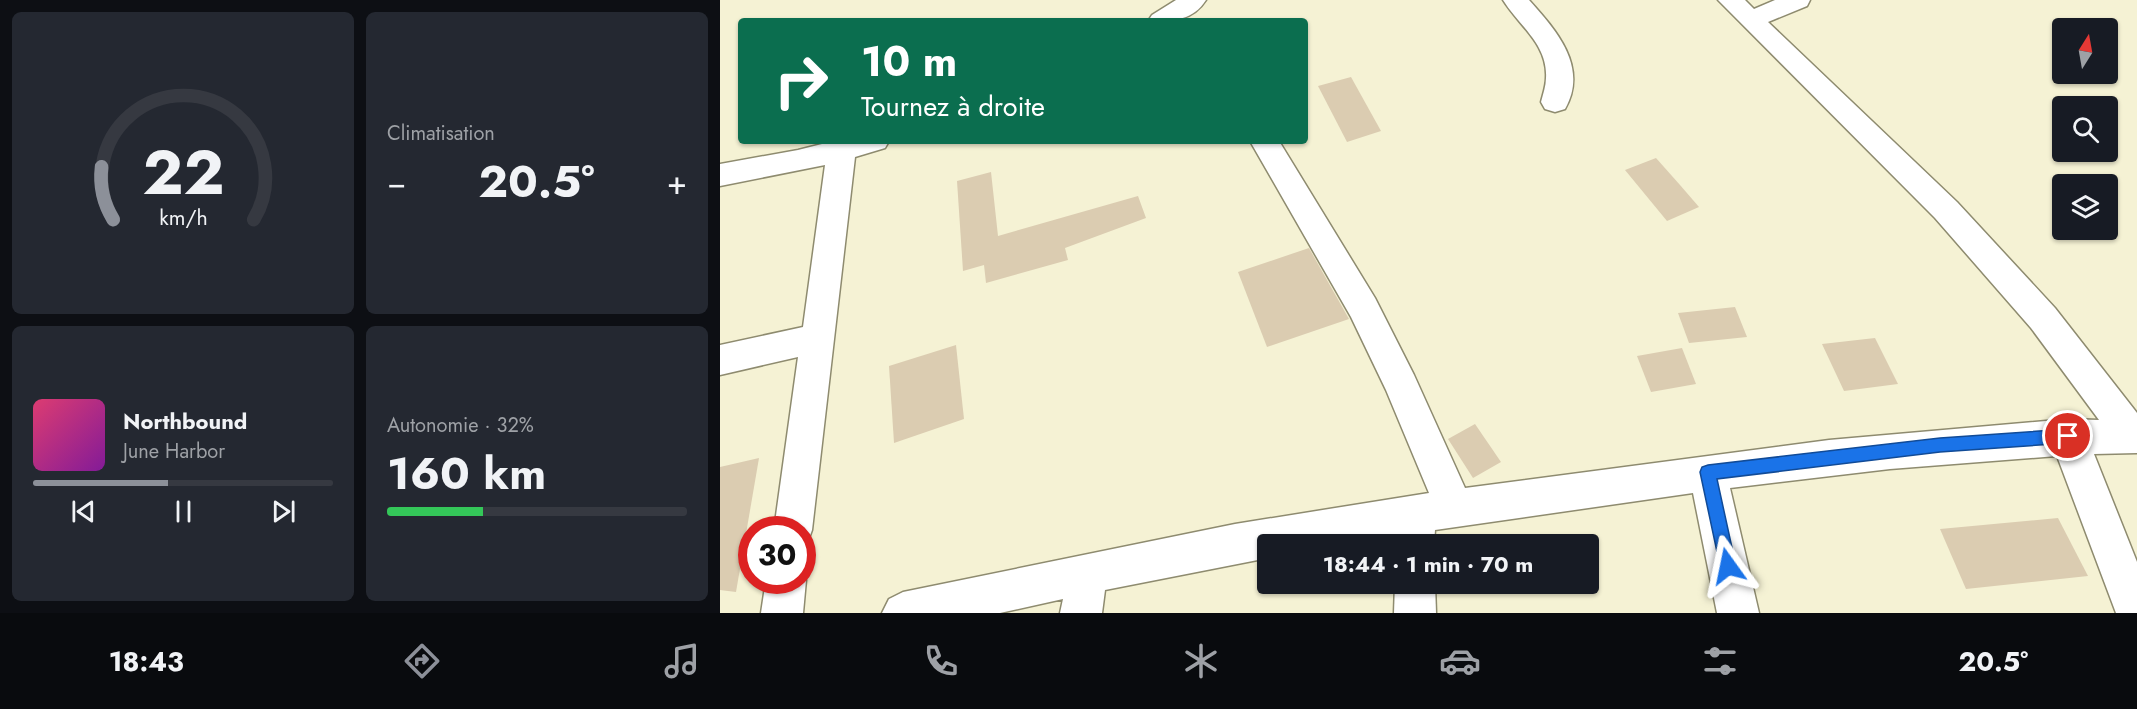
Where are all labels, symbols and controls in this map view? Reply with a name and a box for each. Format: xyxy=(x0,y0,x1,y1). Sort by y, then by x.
north arrow xyxy=(2052,18,2118,84)
map controls xyxy=(2052,18,2118,240)
text: 10 m xyxy=(861,31,957,92)
icon: right xyxy=(762,42,840,120)
text: Tournez à droite xyxy=(861,87,1045,126)
button: search xyxy=(2052,96,2118,162)
text: Climatisation xyxy=(387,119,495,148)
text: 22 xyxy=(142,127,224,217)
text: 20.5° xyxy=(478,149,595,214)
text: − xyxy=(387,159,406,206)
text: + xyxy=(667,159,687,206)
button: layers xyxy=(2052,174,2118,240)
text: km/h xyxy=(159,202,207,233)
text: Northbound xyxy=(123,405,247,437)
pin xyxy=(2042,410,2093,461)
text: Autonomie · 32% xyxy=(387,411,534,440)
icon: arrive xyxy=(2051,419,2084,452)
text: June Harbor xyxy=(123,437,225,466)
text: 160 km xyxy=(387,441,546,506)
icon: previous xyxy=(67,495,100,528)
icon: pause xyxy=(167,495,200,528)
icon: next xyxy=(267,495,300,528)
speed limit sign: 30 xyxy=(738,516,816,594)
position arrow xyxy=(1696,534,1760,598)
text: 18:44 · 1 min · 70 m xyxy=(1323,548,1533,580)
icon: directions xyxy=(401,640,443,682)
icon: music xyxy=(661,640,703,682)
icon: phone xyxy=(920,640,962,682)
icon: climate xyxy=(1180,640,1222,682)
icon: car xyxy=(1439,640,1481,682)
icon: filters xyxy=(1699,640,1741,682)
text: 18:43 xyxy=(109,642,184,681)
text: 20.5° xyxy=(1958,642,2028,681)

